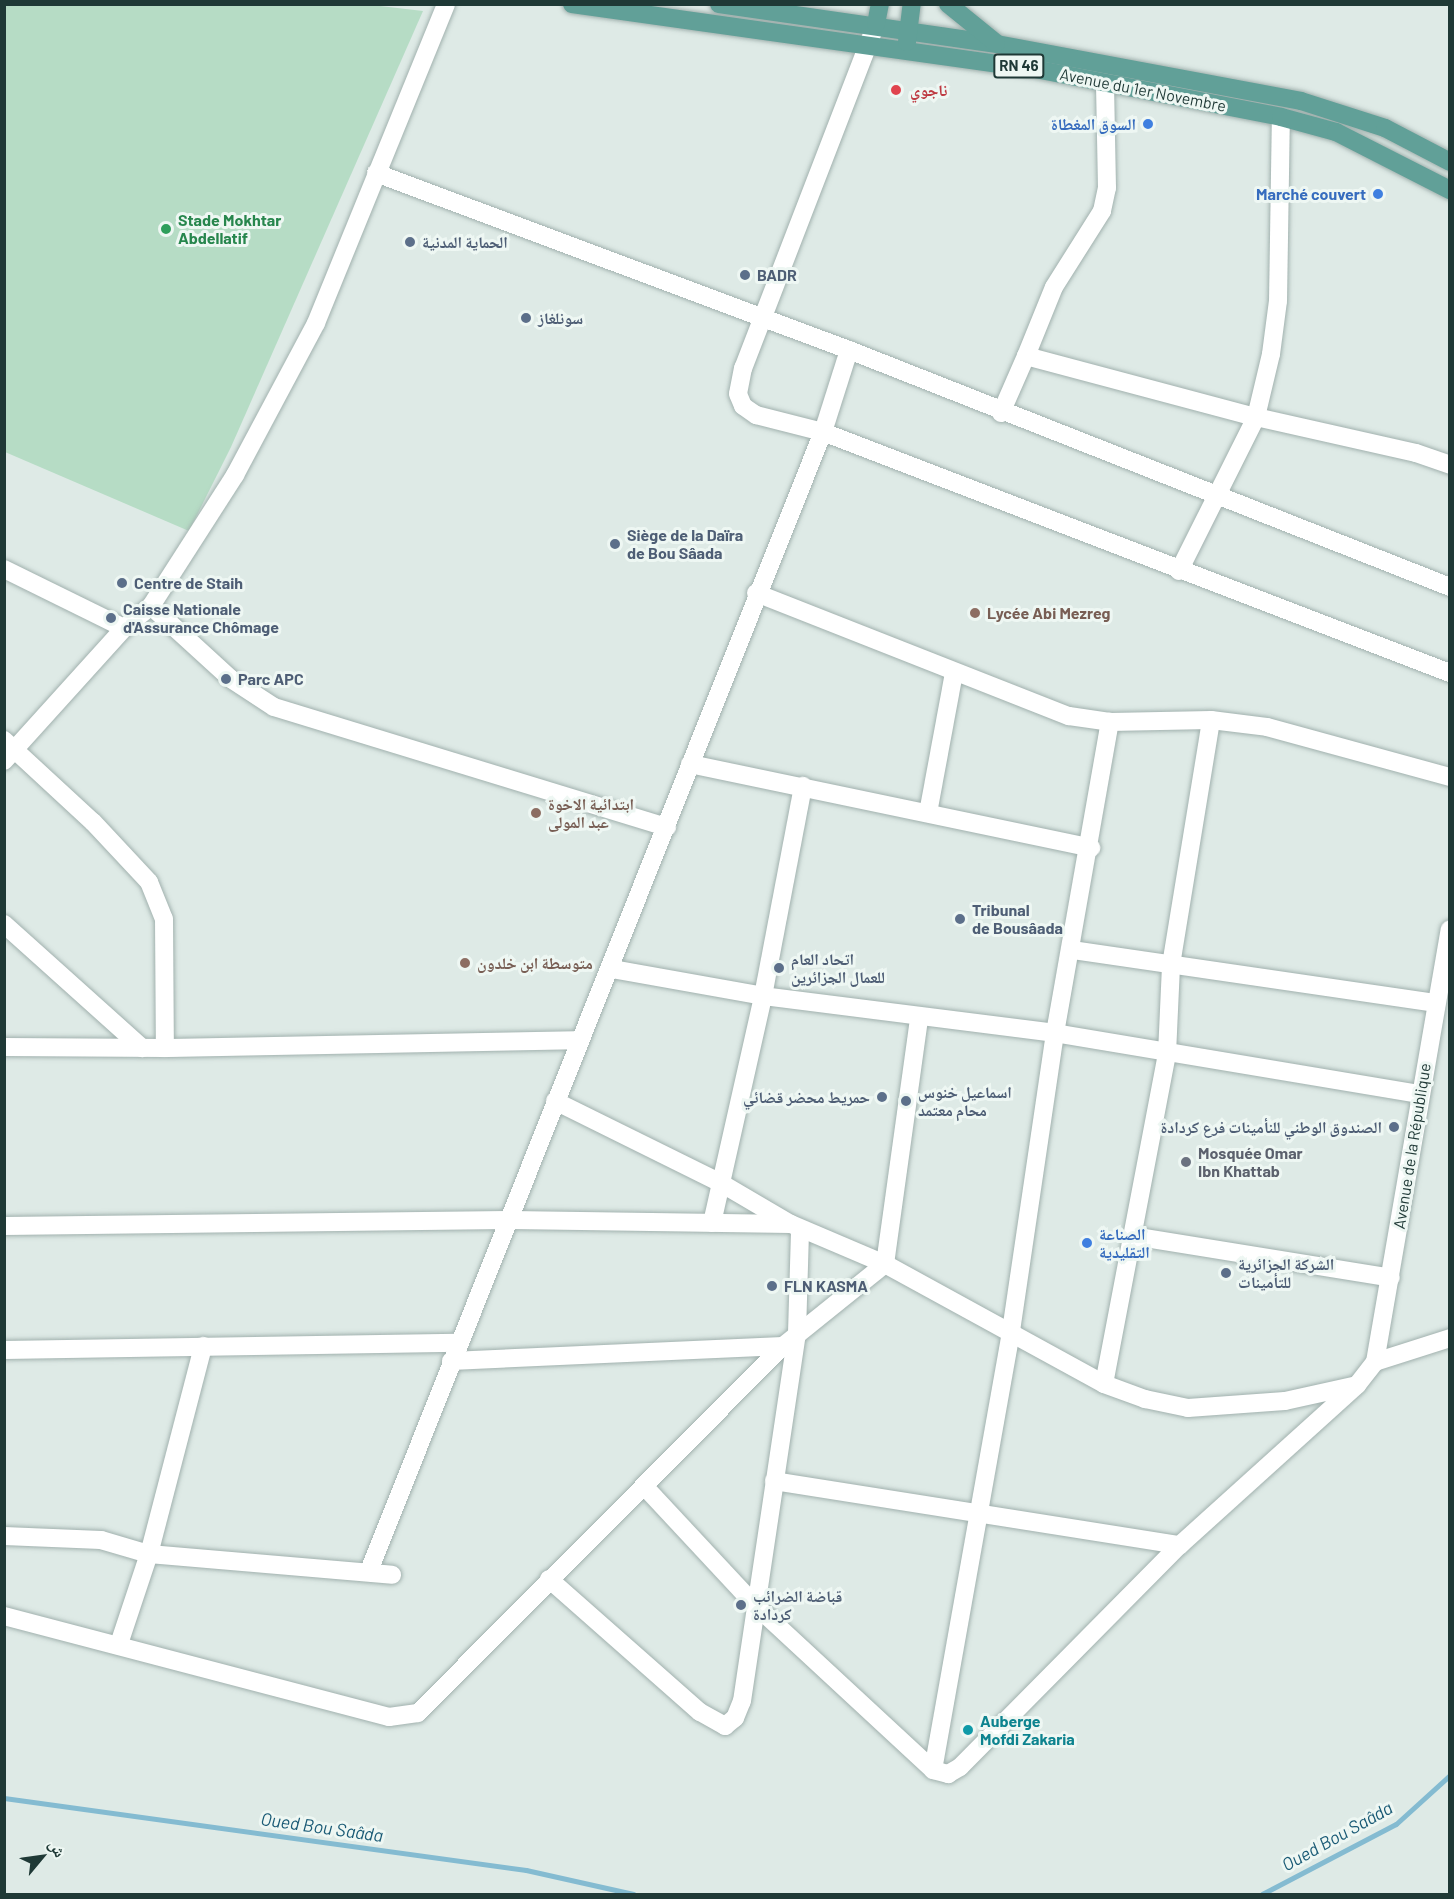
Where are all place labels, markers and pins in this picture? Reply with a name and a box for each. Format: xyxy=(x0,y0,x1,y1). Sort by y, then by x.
place label: ناجوي xyxy=(910,80,947,100)
marker: ناجوي xyxy=(887,81,905,99)
place label: السوق المغطاة xyxy=(1051,114,1136,134)
marker: السوق المغطاة xyxy=(1141,117,1155,131)
place label: Marché couvert xyxy=(1256,184,1366,204)
marker: Marché couvert xyxy=(1371,187,1385,201)
place label: Stade Mokhtar Abdellatif xyxy=(178,210,281,248)
marker: Stade Mokhtar Abdellatif xyxy=(159,222,173,236)
place label: الحماية المدنية xyxy=(422,232,508,252)
marker: الحماية المدنية xyxy=(403,235,417,249)
place label: BADR xyxy=(757,265,797,285)
marker: BADR xyxy=(738,268,752,282)
place label: سونلغاز xyxy=(538,308,583,328)
marker: سونلغاز xyxy=(519,311,533,325)
place label: Siège de la Daïra de Bou Sâada xyxy=(627,525,743,563)
marker: Siège de la Daïra de Bou Sâada xyxy=(608,537,622,551)
place label: Centre de Staih xyxy=(134,573,243,593)
marker: Centre de Staih xyxy=(115,576,129,590)
place label: Caisse Nationale d'Assurance Chômage xyxy=(123,599,279,637)
place label: Lycée Abi Mezreg xyxy=(987,603,1111,623)
marker: Lycée Abi Mezreg xyxy=(968,606,982,620)
marker: Caisse Nationale d'Assurance Chômage xyxy=(104,611,118,625)
place label: Parc APC xyxy=(238,669,304,689)
marker: Parc APC xyxy=(219,672,233,686)
place label: ابتدائية الاخوة عبد المولى xyxy=(548,794,634,832)
marker: ابتدائية الاخوة عبد المولى xyxy=(529,806,543,820)
place label: Tribunal de Bousâada xyxy=(972,900,1063,938)
marker: Tribunal de Bousâada xyxy=(953,912,967,926)
place label: اتحاد العام للعمال الجزائرين xyxy=(791,949,885,987)
place label: متوسطة ابن خلدون xyxy=(477,953,593,973)
marker: متوسطة ابن خلدون xyxy=(458,956,472,970)
marker: اتحاد العام للعمال الجزائرين xyxy=(772,961,786,975)
place label: اسماعيل خنوس محام معتمد xyxy=(918,1082,1012,1120)
place label: حمريط محضر قضائي xyxy=(743,1087,870,1107)
marker: حمريط محضر قضائي xyxy=(875,1090,889,1104)
marker: اسماعيل خنوس محام معتمد xyxy=(899,1094,913,1108)
place label: الصندوق الوطني للنأمينات فرع كردادة xyxy=(1161,1117,1382,1137)
marker: الصندوق الوطني للنأمينات فرع كردادة xyxy=(1387,1120,1401,1134)
place label: Mosquée Omar Ibn Khattab xyxy=(1198,1143,1303,1181)
marker: Mosquée Omar Ibn Khattab xyxy=(1179,1155,1193,1169)
place label: الصناعة التقليدية xyxy=(1099,1224,1150,1262)
marker: الصناعة التقليدية xyxy=(1080,1236,1094,1250)
place label: الشركة الجزائرية للتأمينات xyxy=(1238,1254,1334,1292)
marker: الشركة الجزائرية للتأمينات xyxy=(1219,1266,1233,1280)
place label: FLN KASMA xyxy=(784,1276,868,1296)
marker: FLN KASMA xyxy=(765,1279,779,1293)
place label: قباضة الضرائب كردادة xyxy=(753,1586,842,1624)
marker: قباضة الضرائب كردادة xyxy=(734,1598,748,1612)
place label: Auberge Mofdi Zakaria xyxy=(980,1711,1075,1749)
marker: Auberge Mofdi Zakaria xyxy=(961,1723,975,1737)

